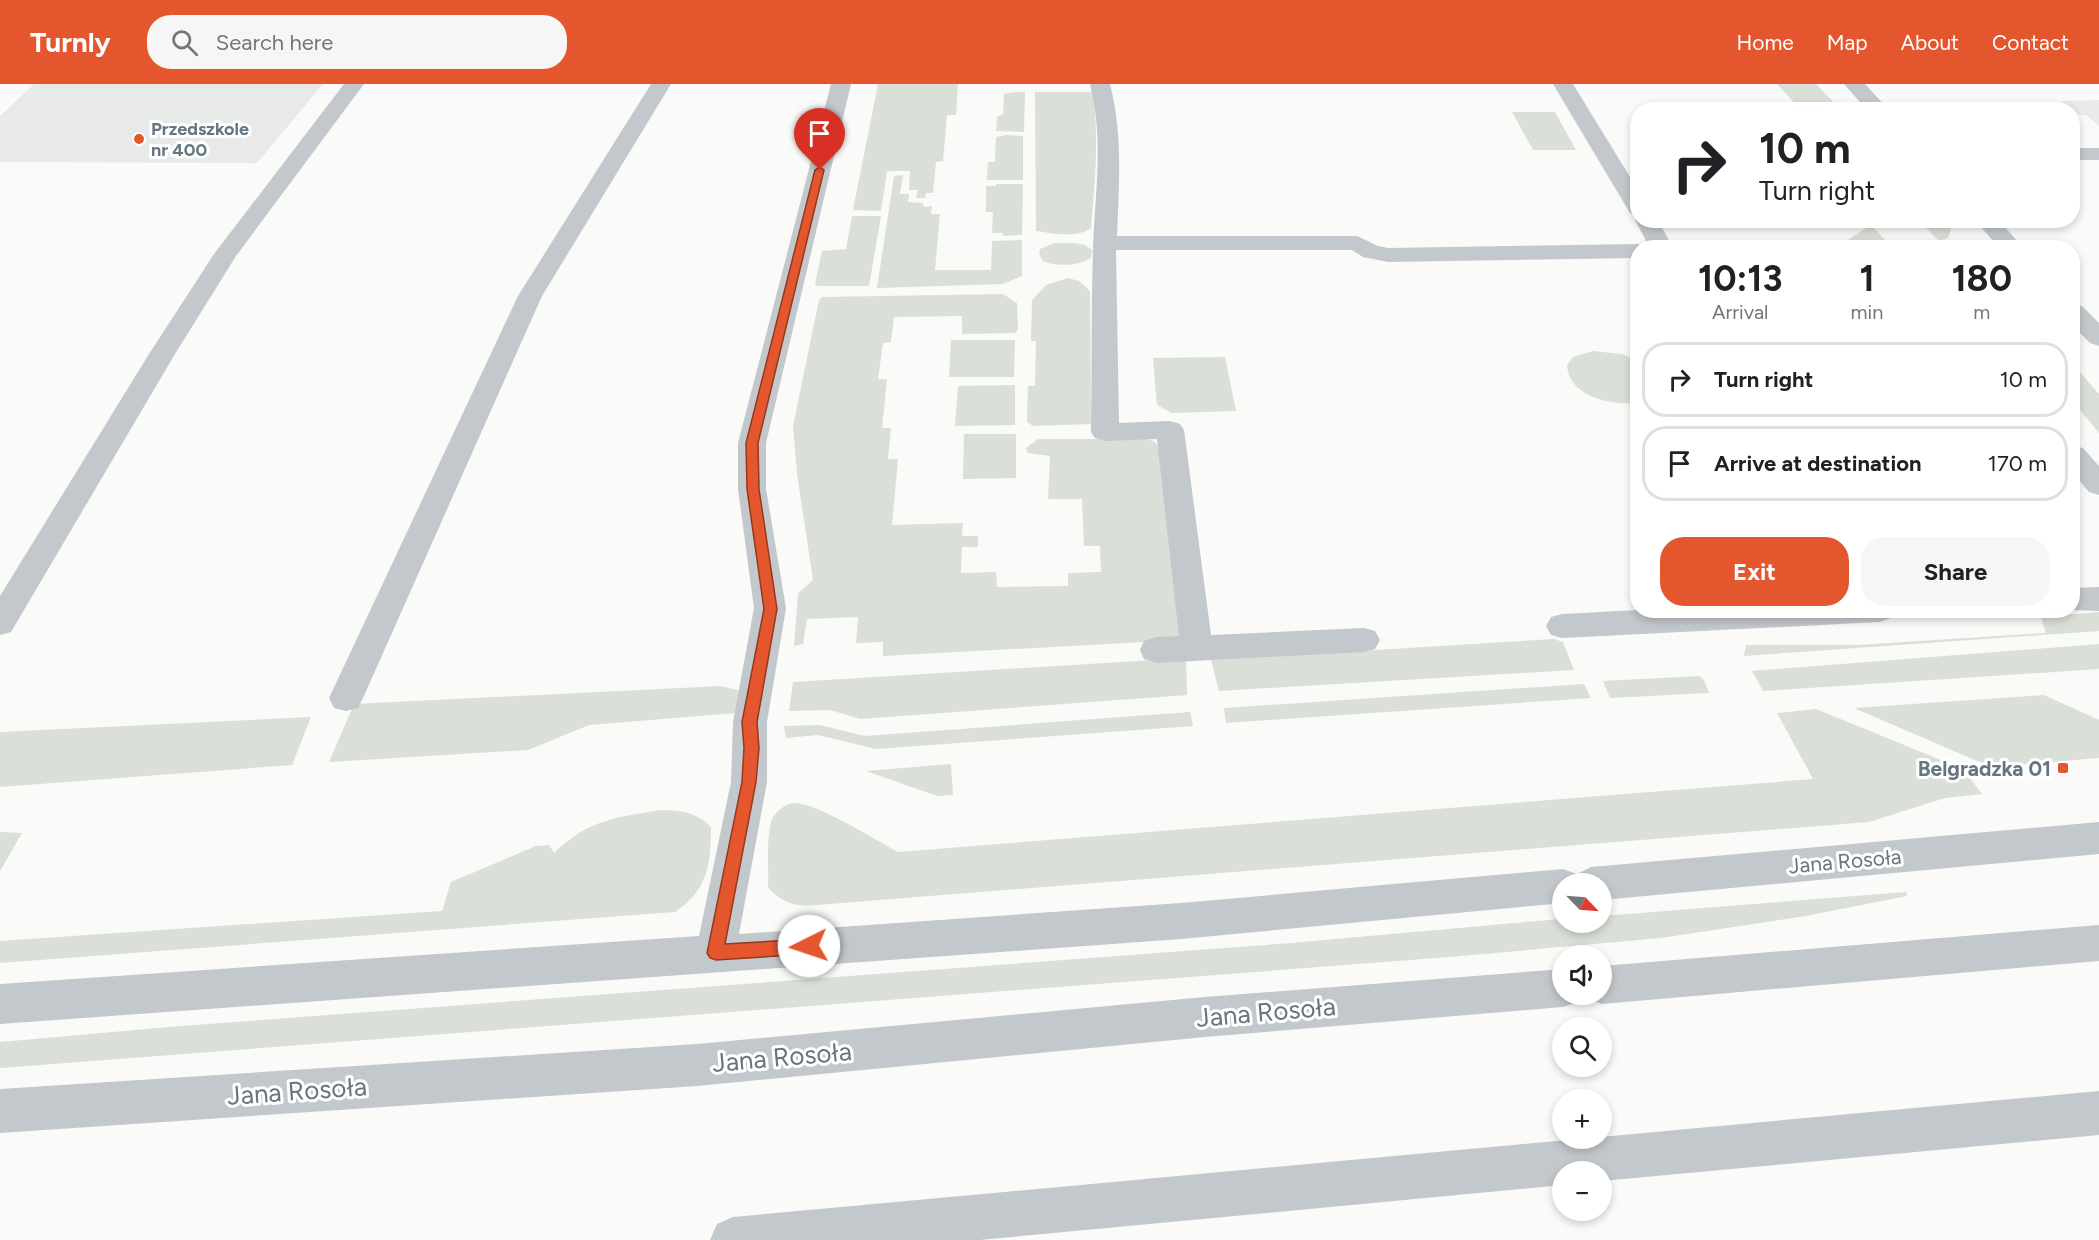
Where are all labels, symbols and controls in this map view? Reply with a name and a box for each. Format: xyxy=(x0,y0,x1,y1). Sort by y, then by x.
search box xyxy=(147,15,567,69)
text: Turnly xyxy=(30,25,111,59)
icon: search xyxy=(168,26,201,59)
text: Search here xyxy=(216,29,333,56)
text: Home xyxy=(1737,30,1794,55)
text: Map xyxy=(1827,30,1868,55)
text: About xyxy=(1901,30,1959,55)
text: Contact xyxy=(1992,30,2069,55)
pin xyxy=(794,108,845,170)
icon: arrive xyxy=(803,117,836,150)
place label: Przedszkole nr 400 xyxy=(151,118,249,161)
text: 10 m xyxy=(1759,123,1851,174)
icon: right xyxy=(1660,126,1738,204)
marker: Przedszkole nr 400 xyxy=(132,132,146,146)
text: Turn right xyxy=(1759,174,1875,207)
text: 10:13 xyxy=(1698,257,1783,300)
text: 1 xyxy=(1859,257,1875,300)
text: 180 xyxy=(1951,257,2012,300)
text: Arrival xyxy=(1712,300,1769,324)
text: min xyxy=(1851,300,1883,324)
text: m xyxy=(1973,300,1990,324)
icon: right xyxy=(1663,363,1696,396)
text: Turn right xyxy=(1714,366,1813,393)
text: 10 m xyxy=(2000,366,2047,393)
icon: arrive xyxy=(1663,447,1696,480)
text: Arrive at destination xyxy=(1714,450,1922,477)
text: 170 m xyxy=(1988,450,2047,477)
button: Exit xyxy=(1660,537,1849,606)
button: Share xyxy=(1861,537,2050,606)
place label: Belgradzka 01 xyxy=(1918,756,2051,781)
marker: Belgradzka 01 xyxy=(2056,761,2070,775)
street label: Jana Rosoła xyxy=(1788,844,1902,878)
north arrow xyxy=(1552,873,1612,933)
map controls xyxy=(1552,873,1612,1221)
position arrow xyxy=(777,914,841,978)
button: sound xyxy=(1552,945,1612,1005)
street label: Jana Rosoła xyxy=(1195,990,1337,1034)
button: search xyxy=(1552,1017,1612,1077)
street label: Jana Rosoła xyxy=(711,1035,853,1079)
street label: Jana Rosoła xyxy=(226,1070,368,1112)
button: + xyxy=(1552,1089,1612,1149)
button: − xyxy=(1552,1161,1612,1221)

